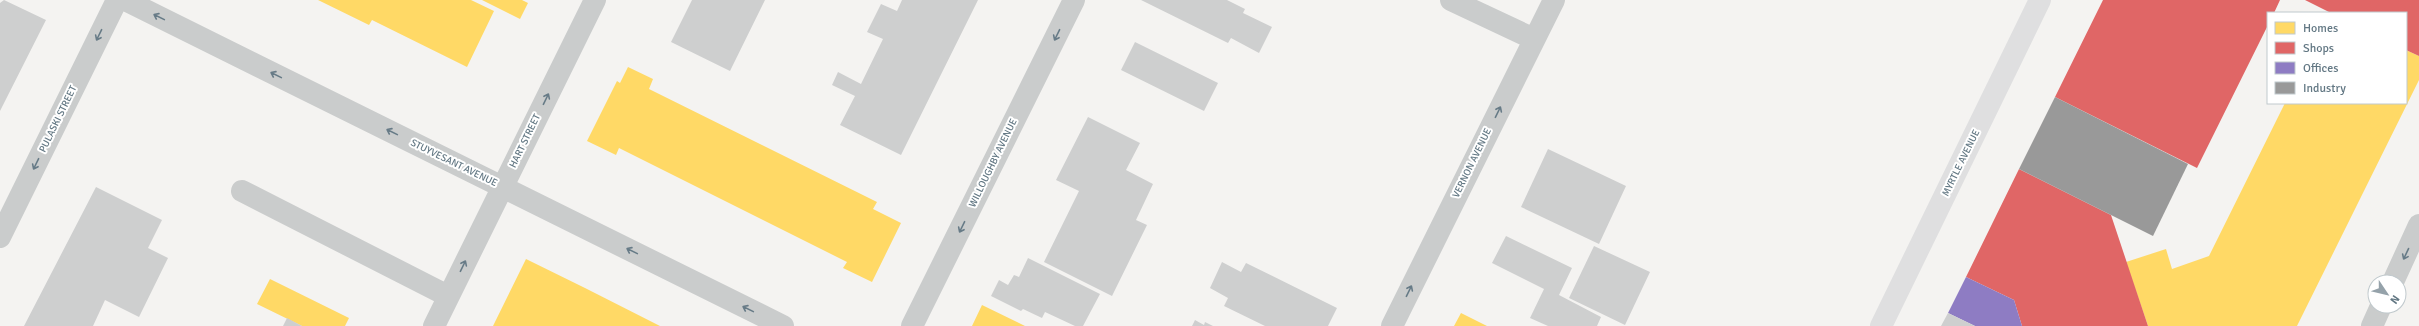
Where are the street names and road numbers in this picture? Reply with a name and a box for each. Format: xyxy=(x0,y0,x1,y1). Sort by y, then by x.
street label: PULASKI STREET xyxy=(37,84,79,154)
street label: HART STREET xyxy=(507,112,543,170)
street label: WILLOUGHBY AVENUE xyxy=(966,116,1020,209)
street label: VERNON AVENUE xyxy=(1450,126,1494,200)
street label: MYRTLE AVENUE xyxy=(1940,127,1982,198)
street label: STUYVESANT AVENUE xyxy=(409,137,500,189)

